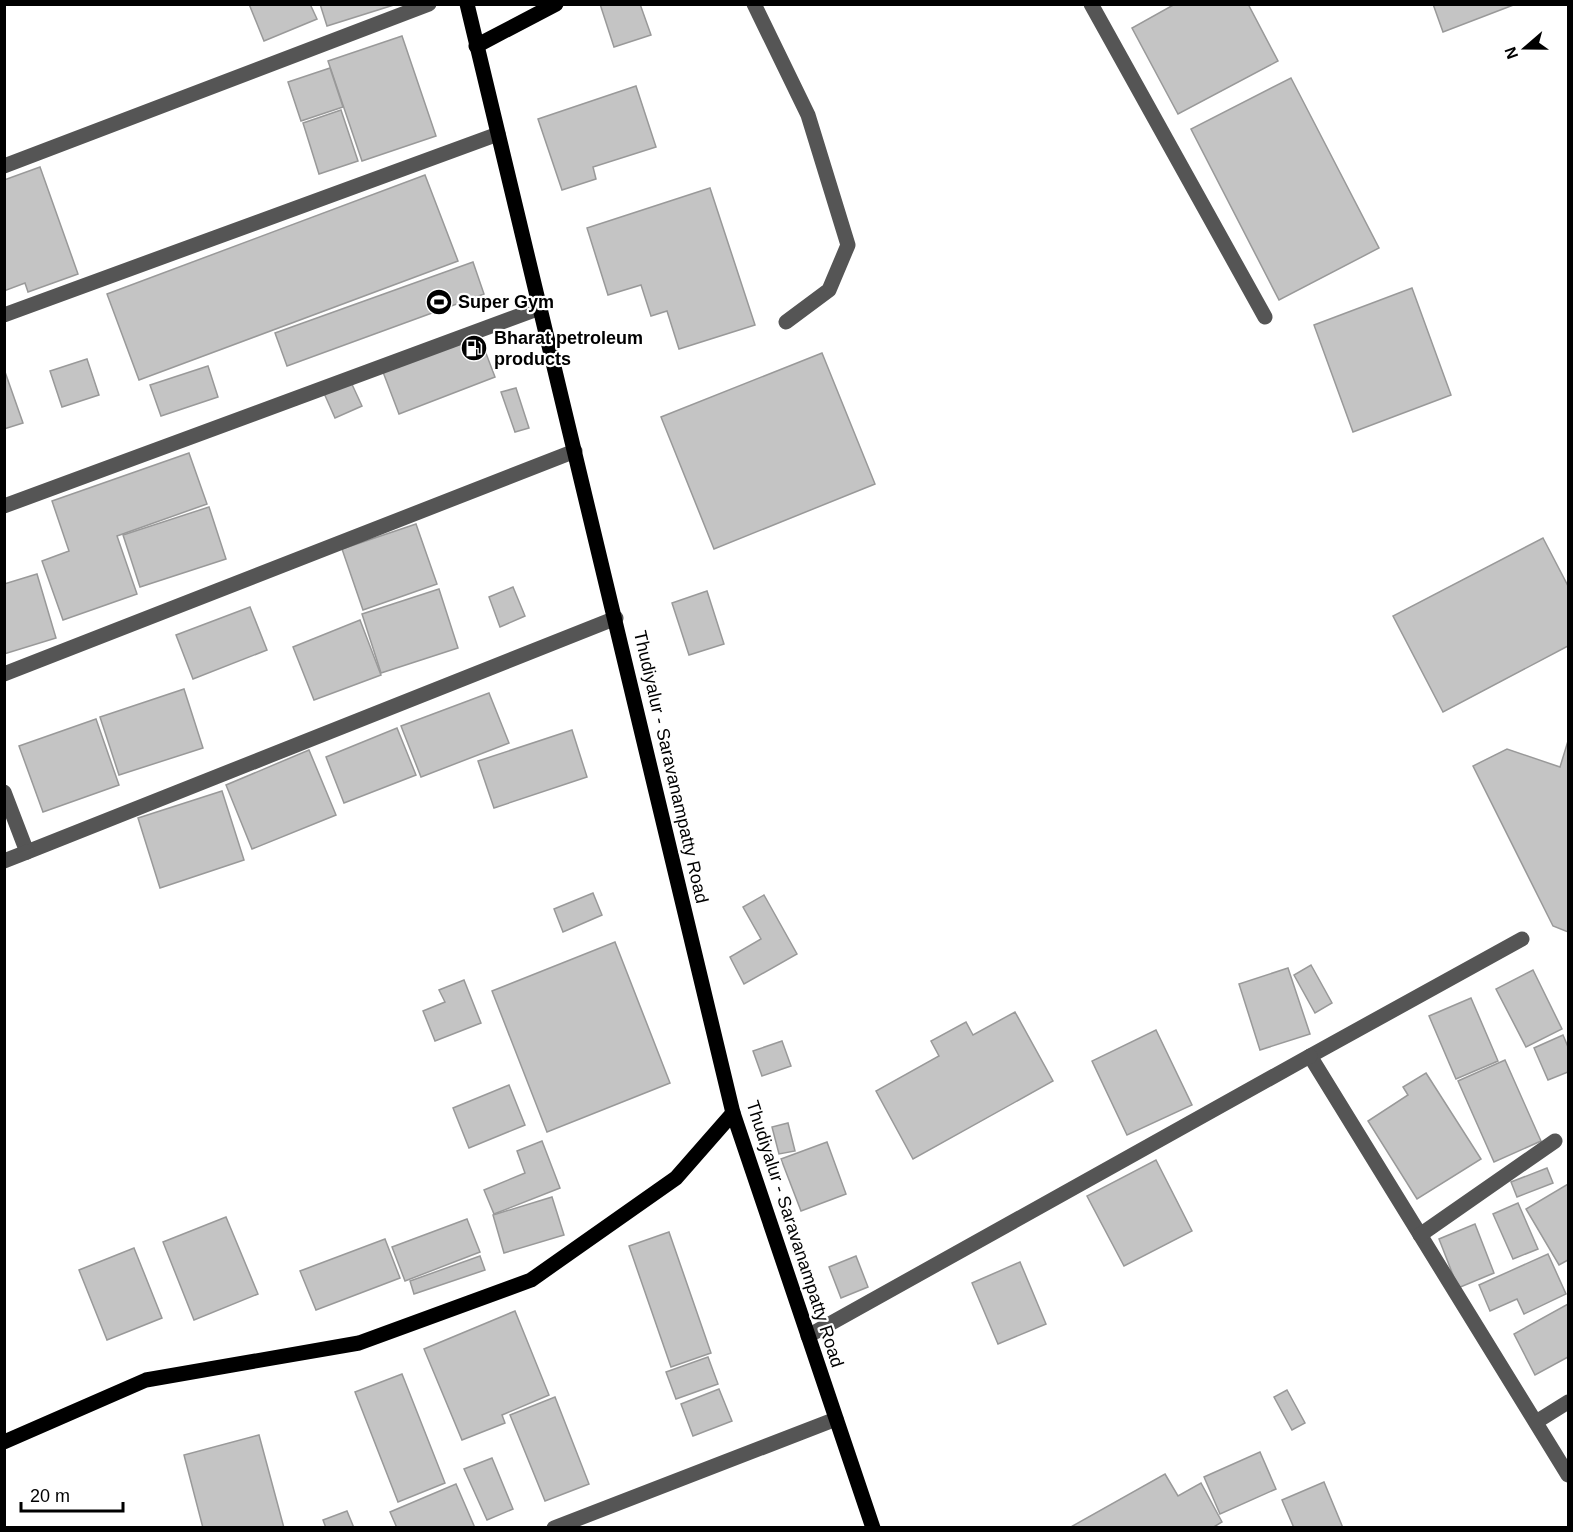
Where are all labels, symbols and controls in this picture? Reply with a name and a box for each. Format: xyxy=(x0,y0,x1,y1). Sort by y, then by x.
north arrow xyxy=(1495,18,1555,78)
text: N xyxy=(1501,45,1521,61)
sports icon: Super Gym xyxy=(424,287,454,317)
place label: Super Gym xyxy=(458,292,554,312)
place label: Bharat petroleum products xyxy=(494,328,643,369)
fuel station icon: Bharat petroleum products xyxy=(459,333,489,363)
street label: Thudiyalur - Saravanampatty Road xyxy=(630,629,712,905)
street label: Thudiyalur - Saravanampatty Road xyxy=(742,1098,848,1370)
scale bar xyxy=(21,1475,123,1513)
text: 20 m xyxy=(30,1486,70,1506)

